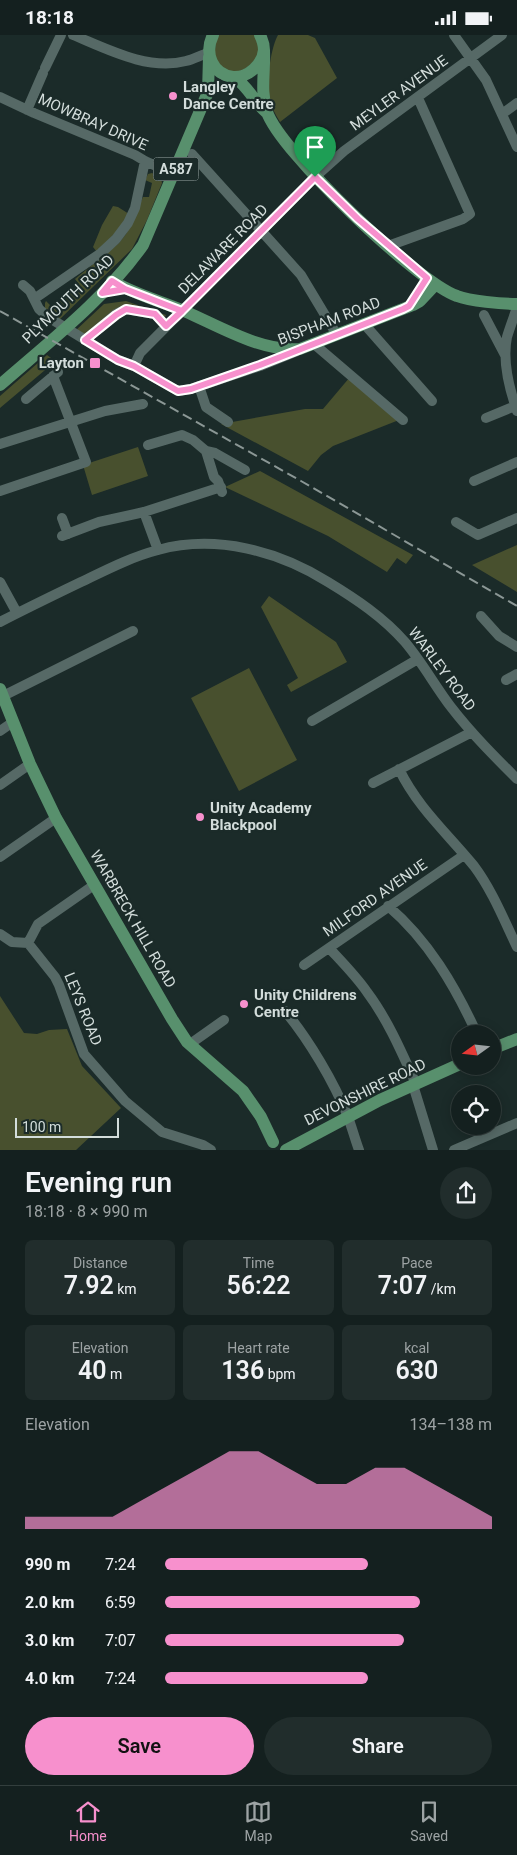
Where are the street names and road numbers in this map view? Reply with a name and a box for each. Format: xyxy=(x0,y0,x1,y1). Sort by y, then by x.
street label: MEYLER AVENUE xyxy=(347,51,452,134)
street label: MOWBRAY DRIVE xyxy=(35,90,151,154)
road number: A587 xyxy=(154,157,198,181)
street label: DELAWARE ROAD xyxy=(174,200,272,298)
street label: PLYMOUTH ROAD xyxy=(18,251,118,347)
street label: BISPHAM ROAD xyxy=(275,293,383,349)
street label: WARLEY ROAD xyxy=(405,623,479,715)
street label: WARBRECK HILL ROAD xyxy=(86,847,180,991)
street label: MILFORD AVENUE xyxy=(320,855,431,941)
street label: LEYS ROAD xyxy=(60,970,106,1048)
street label: DEVONSHIRE ROAD xyxy=(301,1055,429,1129)

